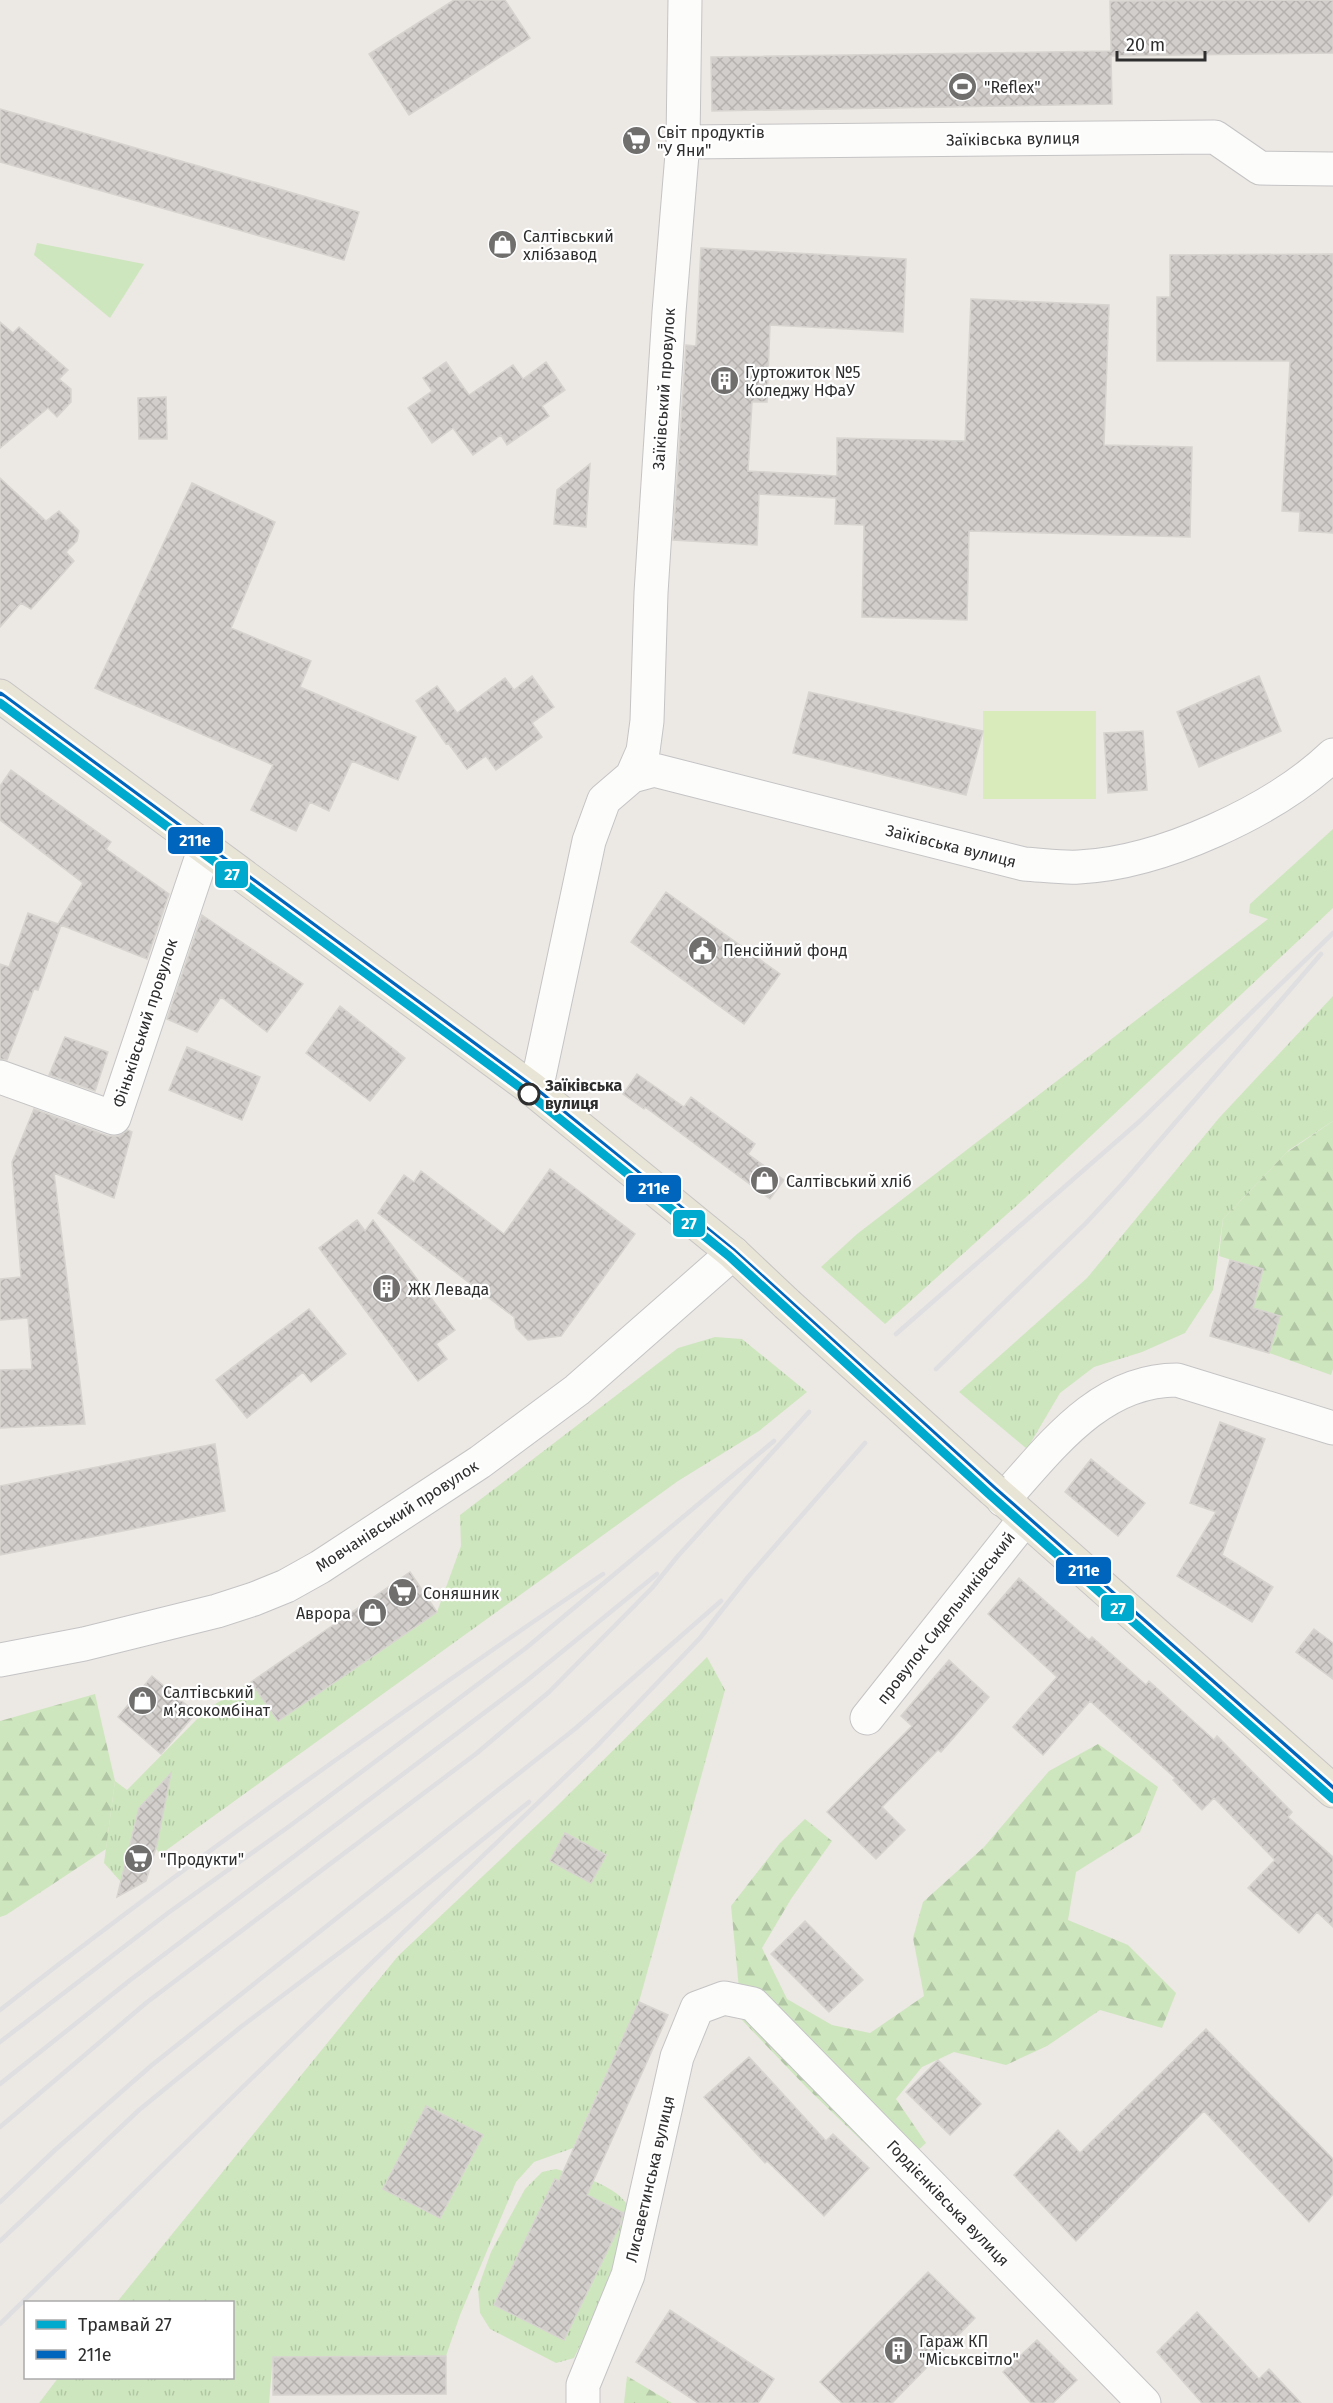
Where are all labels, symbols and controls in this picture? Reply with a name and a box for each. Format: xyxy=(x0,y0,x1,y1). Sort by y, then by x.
scale bar xyxy=(1117,24,1206,62)
text: 20 m xyxy=(1126,34,1165,56)
sports icon: "Reflex" xyxy=(947,71,979,103)
place label: "Reflex" xyxy=(984,78,1041,97)
place label: Світ продуктів "У Яни" xyxy=(657,123,765,160)
supermarket icon: Світ продуктів "У Яни" xyxy=(620,125,652,157)
street label: Заїківська вулиця xyxy=(946,128,1080,150)
place label: Салтівський хлібзавод xyxy=(523,227,614,264)
shop icon: Салтівський хлібзавод xyxy=(486,229,518,261)
street label: Заїківський провулок xyxy=(649,307,679,471)
place label: Гуртожиток №5 Коледжу НФаУ xyxy=(745,363,861,400)
building icon: Гуртожиток №5 Коледжу НФаУ xyxy=(708,365,740,397)
street label: Заїківська вулиця xyxy=(884,821,1018,871)
line badge: 211е xyxy=(167,826,224,855)
text: 211е xyxy=(179,831,211,850)
line badge: 27 xyxy=(214,860,249,889)
text: 27 xyxy=(224,865,240,884)
public building icon: Пенсійний фонд xyxy=(686,934,718,966)
street label: Фіньківський провулок xyxy=(109,935,182,1110)
place label: Пенсійний фонд xyxy=(723,941,848,960)
place label: Заїківська вулиця xyxy=(544,1076,623,1113)
marker: Заїківська вулиця xyxy=(518,1083,540,1105)
shop icon: Салтівський хліб xyxy=(749,1165,781,1197)
place label: Салтівський хліб xyxy=(786,1172,912,1191)
line badge: 211е xyxy=(625,1174,682,1203)
text: 211е xyxy=(638,1179,670,1198)
line badge: 27 xyxy=(672,1209,706,1238)
text: 27 xyxy=(681,1214,697,1233)
building icon: ЖК Левада xyxy=(371,1273,403,1305)
place label: ЖК Левада xyxy=(408,1280,489,1299)
street label: Мовчанівський провулок xyxy=(312,1456,483,1576)
street label: провулок Сидельниківський xyxy=(873,1528,1019,1708)
line badge: 211е xyxy=(1055,1556,1112,1585)
text: 211е xyxy=(1068,1561,1100,1580)
supermarket icon: Соняшник xyxy=(386,1577,418,1609)
place label: Соняшник xyxy=(423,1584,500,1603)
line badge: 27 xyxy=(1100,1594,1135,1622)
shop icon: Аврора xyxy=(356,1597,388,1629)
text: 27 xyxy=(1110,1599,1126,1618)
place label: Аврора xyxy=(296,1604,351,1623)
place label: Салтівський мʼясокомбінат xyxy=(163,1683,271,1720)
shop icon: Салтівський мʼясокомбінат xyxy=(126,1685,158,1717)
supermarket icon: "Продукти" xyxy=(123,1843,155,1875)
place label: "Продукти" xyxy=(160,1850,244,1869)
street label: Лисаветинська вулиця xyxy=(622,2094,678,2264)
street label: Гордієнківська вулиця xyxy=(883,2136,1013,2270)
legend xyxy=(24,2301,234,2379)
text: Трамвай 27 xyxy=(78,2314,172,2336)
place label: Гараж КП "Міськсвітло" xyxy=(919,2332,1019,2369)
building icon: Гараж КП "Міськсвітло" xyxy=(882,2334,914,2366)
text: 211е xyxy=(78,2344,112,2366)

